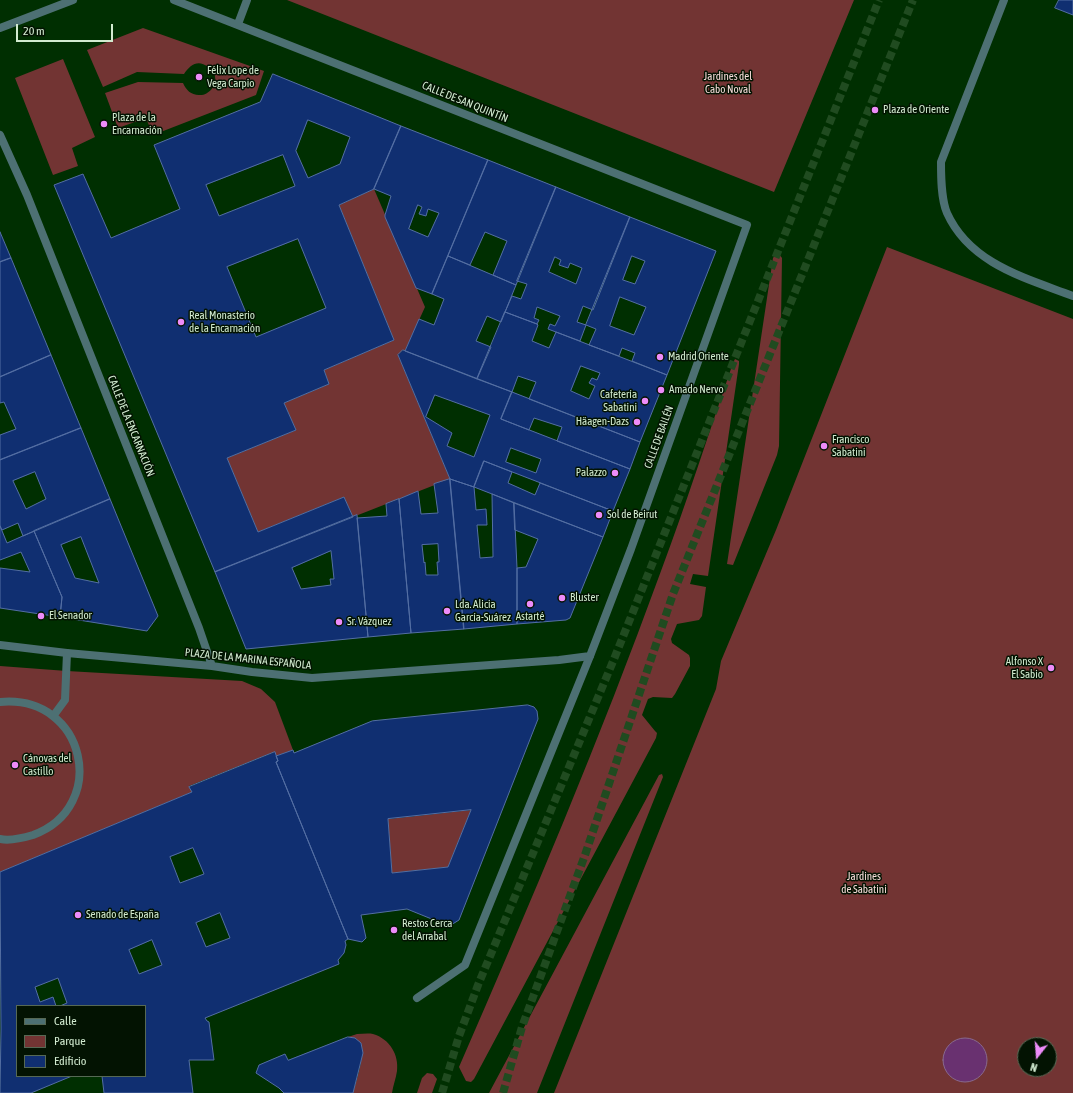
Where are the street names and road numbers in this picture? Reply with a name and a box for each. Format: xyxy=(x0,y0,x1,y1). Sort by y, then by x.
street label: CALLE DE SAN QUINTÍN xyxy=(420,79,510,125)
street label: CALLE DE LA ENCARNACIÓN xyxy=(105,373,157,479)
street label: CALLE DE BAILÉN xyxy=(641,404,677,470)
street label: PLAZA DE LA MARINA ESPAÑOLA xyxy=(184,646,312,672)

